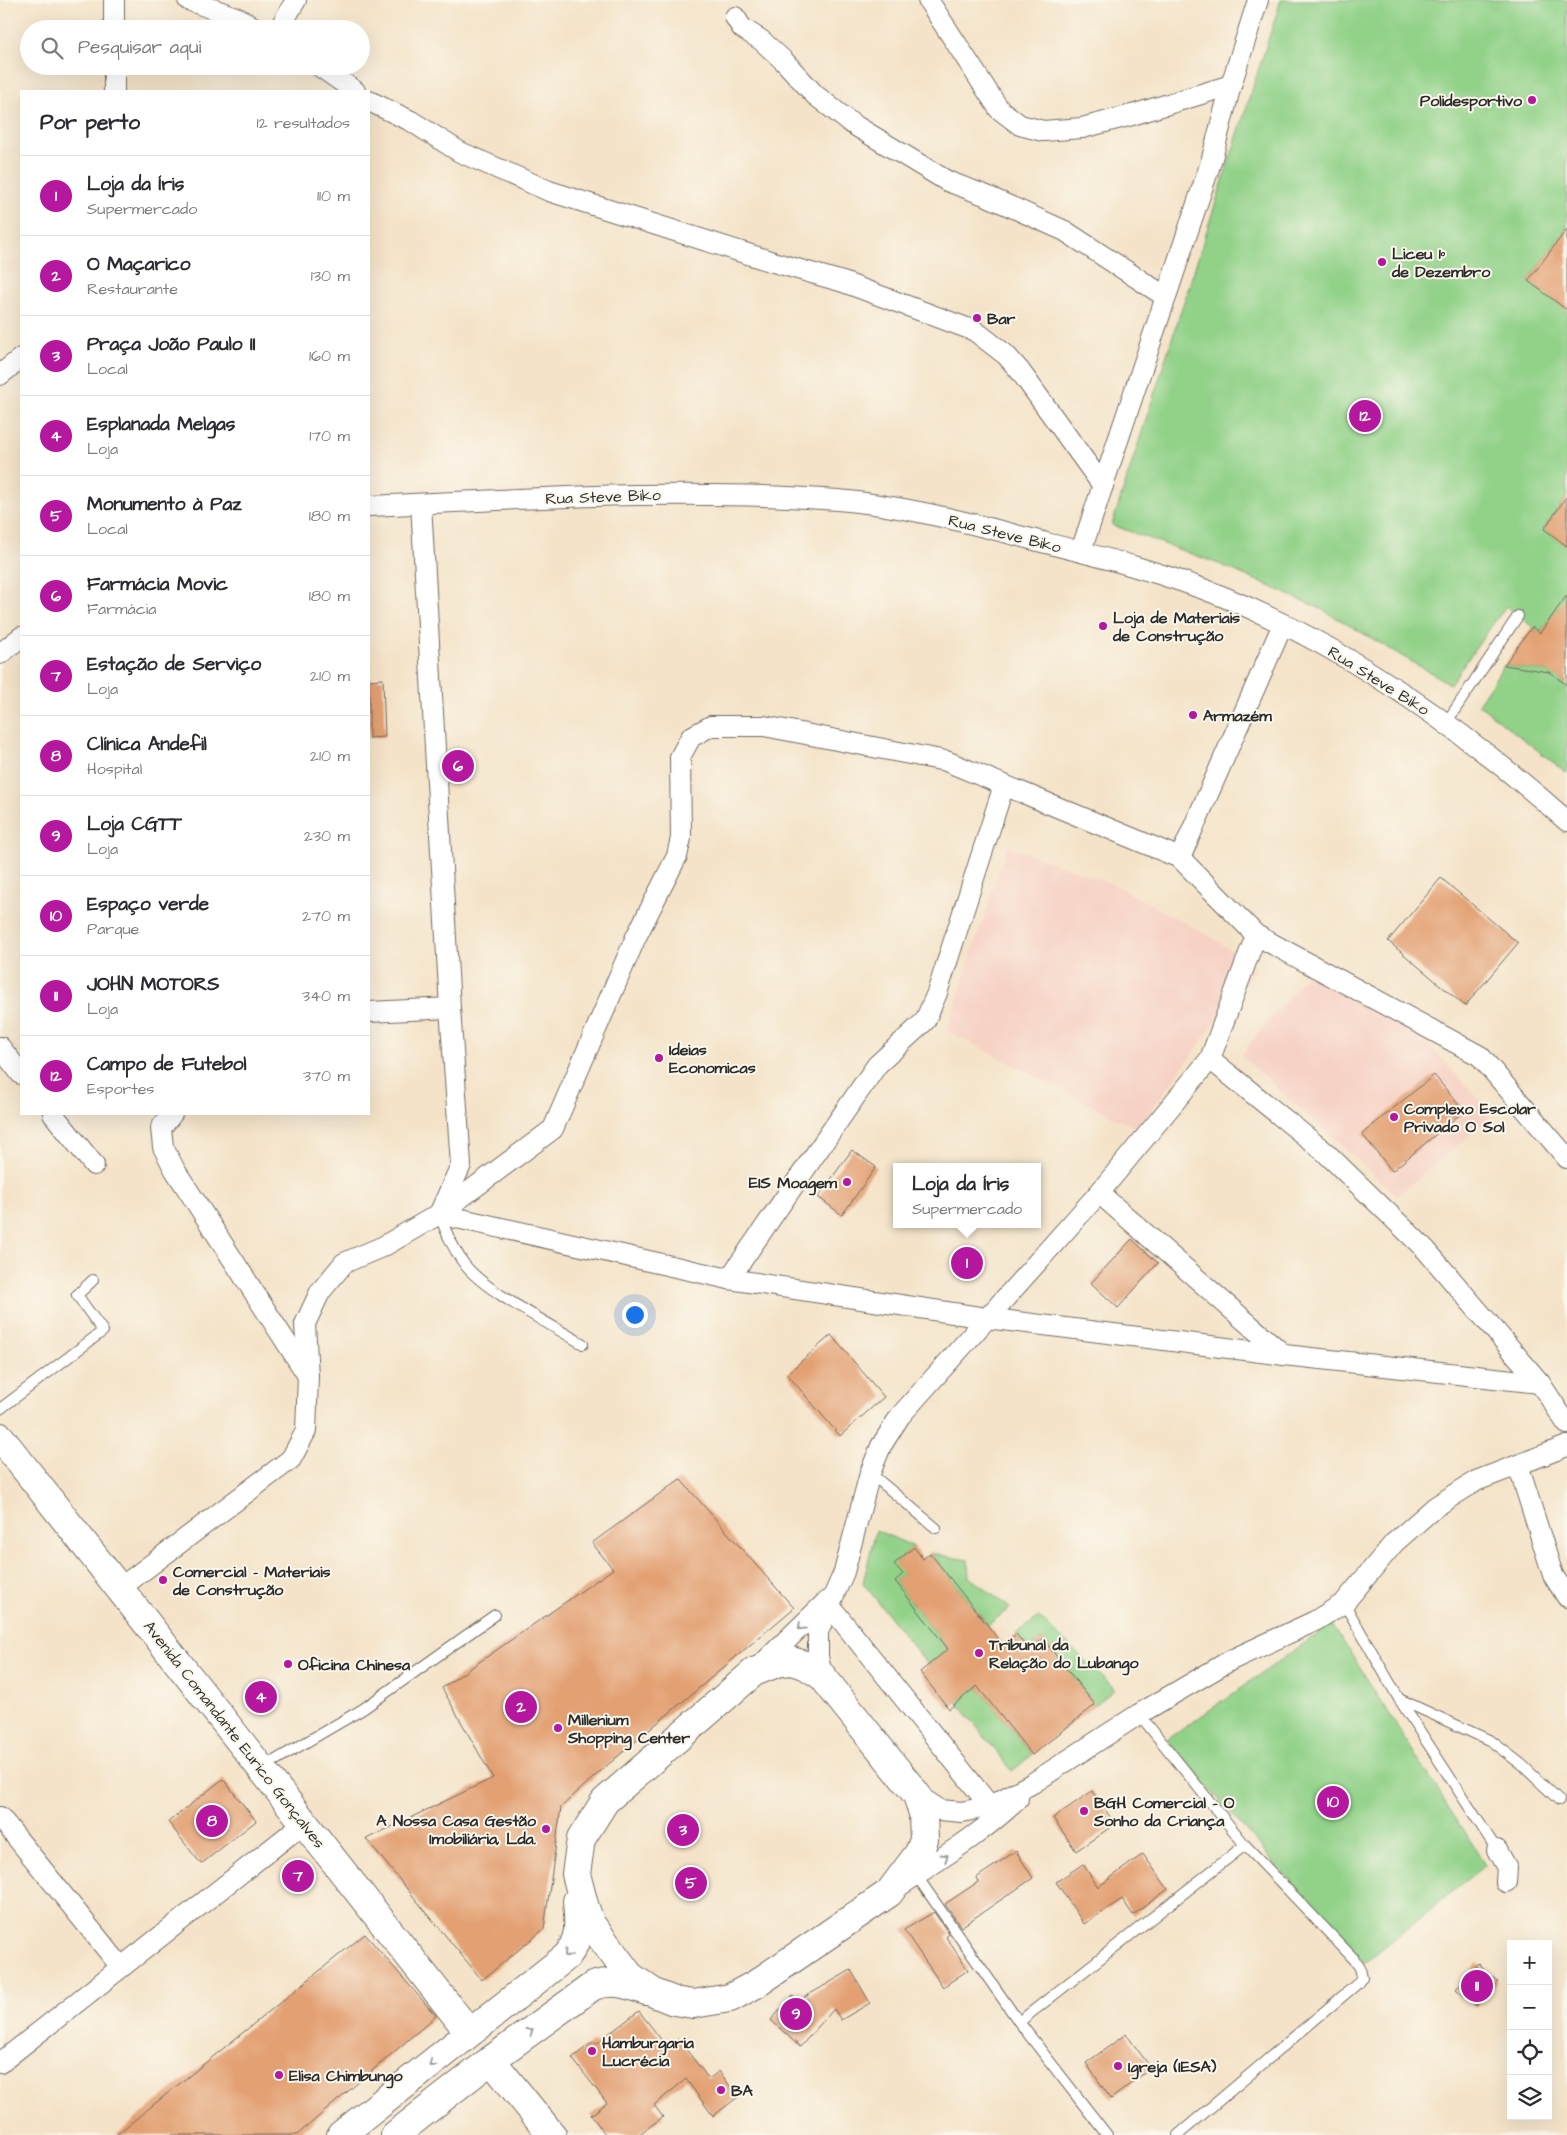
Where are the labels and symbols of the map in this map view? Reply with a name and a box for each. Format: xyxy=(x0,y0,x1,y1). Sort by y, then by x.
place label: Polidesportivo xyxy=(1420,90,1523,112)
marker: Polidesportivo xyxy=(1526,94,1538,106)
place label: Liceu 1º de Dezembro xyxy=(1391,243,1491,283)
marker: Liceu 1º de Dezembro xyxy=(1376,256,1388,268)
place label: Bar xyxy=(987,308,1016,330)
marker: Bar xyxy=(971,312,983,324)
pin: 12 xyxy=(1349,397,1381,435)
street label: Rua Steve Biko xyxy=(545,484,661,510)
street label: Rua Steve Biko xyxy=(946,509,1063,559)
place label: Loja de Materiais de Construção xyxy=(1112,607,1240,647)
marker: Loja de Materiais de Construção xyxy=(1097,620,1109,632)
street label: Rua Steve Biko xyxy=(1324,641,1433,721)
place label: Armazém xyxy=(1203,705,1272,727)
marker: Armazém xyxy=(1187,709,1199,721)
pin: 6 xyxy=(442,747,474,785)
place label: Ideias Economicas xyxy=(669,1039,756,1079)
marker: Ideias Economicas xyxy=(653,1052,665,1064)
place label: Complexo Escolar Privado O Sol xyxy=(1404,1098,1536,1138)
marker: Complexo Escolar Privado O Sol xyxy=(1388,1111,1400,1123)
place label: EIS Moagem xyxy=(749,1172,838,1196)
marker: EIS Moagem xyxy=(841,1176,853,1188)
pin: 1 xyxy=(951,1244,983,1282)
your location xyxy=(622,1302,648,1328)
place label: Comercial - Materiais de Construção xyxy=(172,1561,331,1601)
marker: Comercial - Materiais de Construção xyxy=(157,1574,169,1586)
street label: Avenida Comandante Eurico Gonçalves xyxy=(138,1616,330,1853)
one-way arrow xyxy=(797,1621,806,1630)
place label: Tribunal da Relação do Lubango xyxy=(988,1634,1140,1676)
marker: Tribunal da Relação do Lubango xyxy=(973,1647,985,1659)
place label: Oficina Chinesa xyxy=(298,1654,411,1676)
marker: Oficina Chinesa xyxy=(282,1658,294,1670)
pin: 4 xyxy=(245,1678,277,1716)
pin: 2 xyxy=(505,1688,537,1726)
place label: Millenium Shopping Center xyxy=(567,1709,690,1751)
marker: Millenium Shopping Center xyxy=(552,1722,564,1734)
pin: 10 xyxy=(1317,1783,1349,1821)
place label: BGH Comercial - O Sonho da Criança xyxy=(1093,1792,1235,1832)
pin: 8 xyxy=(196,1802,228,1840)
marker: BGH Comercial - O Sonho da Criança xyxy=(1078,1805,1090,1817)
place label: A Nossa Casa Gestão Imobiliária, Lda. xyxy=(376,1810,537,1850)
pin: 3 xyxy=(667,1811,699,1849)
marker: A Nossa Casa Gestão Imobiliária, Lda. xyxy=(540,1823,552,1835)
one-way arrow xyxy=(939,1854,948,1863)
pin: 7 xyxy=(282,1857,314,1895)
pin: 5 xyxy=(675,1864,707,1902)
one-way arrow xyxy=(564,1949,573,1958)
pin: 11 xyxy=(1461,1967,1493,2005)
pin: 9 xyxy=(780,1995,812,2033)
one-way arrow xyxy=(524,2028,533,2036)
place label: Hamburgaria Lucrécia xyxy=(602,2032,695,2072)
marker: Hamburgaria Lucrécia xyxy=(586,2045,598,2057)
place label: Igreja (IESA) xyxy=(1128,2056,1217,2080)
one-way arrow xyxy=(429,2058,438,2066)
marker: Igreja (IESA) xyxy=(1112,2060,1124,2072)
place label: Elisa Chimbungo xyxy=(289,2065,403,2089)
marker: Elisa Chimbungo xyxy=(273,2069,285,2081)
place label: BA xyxy=(731,2080,753,2102)
marker: BA xyxy=(715,2084,727,2096)

